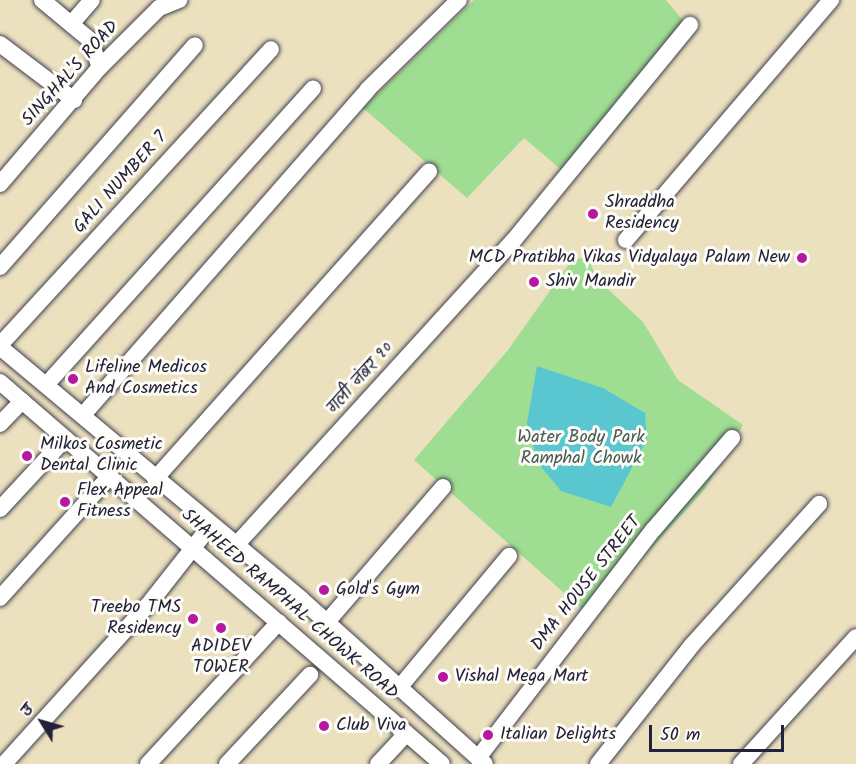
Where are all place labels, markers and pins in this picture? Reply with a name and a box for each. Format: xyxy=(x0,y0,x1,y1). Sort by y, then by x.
place label: Shraddha Residency xyxy=(605,193,679,236)
marker: Shraddha Residency xyxy=(586,207,600,221)
place label: MCD Pratibha Vikas Vidyalaya Palam New xyxy=(469,247,790,269)
marker: MCD Pratibha Vikas Vidyalaya Palam New xyxy=(795,251,809,265)
place label: Shiv Mandir xyxy=(546,271,636,293)
marker: Shiv Mandir xyxy=(527,275,541,289)
place label: Lifeline Medicos And Cosmetics xyxy=(85,358,207,400)
marker: Lifeline Medicos And Cosmetics xyxy=(66,372,80,386)
place label: Milkos Cosmetic Dental Clinic xyxy=(40,435,163,478)
marker: Milkos Cosmetic Dental Clinic xyxy=(18,447,36,465)
place label: Flex Appeal Fitness xyxy=(77,481,163,524)
marker: Flex Appeal Fitness xyxy=(58,495,72,509)
place label: Gold's Gym xyxy=(336,579,420,601)
marker: Gold's Gym xyxy=(317,583,331,597)
place label: Treebo TMS Residency xyxy=(91,598,181,640)
marker: Treebo TMS Residency xyxy=(186,612,200,626)
marker: ADIDEV TOWER xyxy=(214,621,228,635)
place label: ADIDEV TOWER xyxy=(191,637,251,680)
place label: Vishal Mega Mart xyxy=(455,666,588,688)
marker: Vishal Mega Mart xyxy=(436,670,450,684)
place label: Club Viva xyxy=(336,715,406,737)
marker: Club Viva xyxy=(317,719,331,733)
place label: Italian Delights xyxy=(500,724,616,746)
marker: Italian Delights xyxy=(481,728,495,742)

